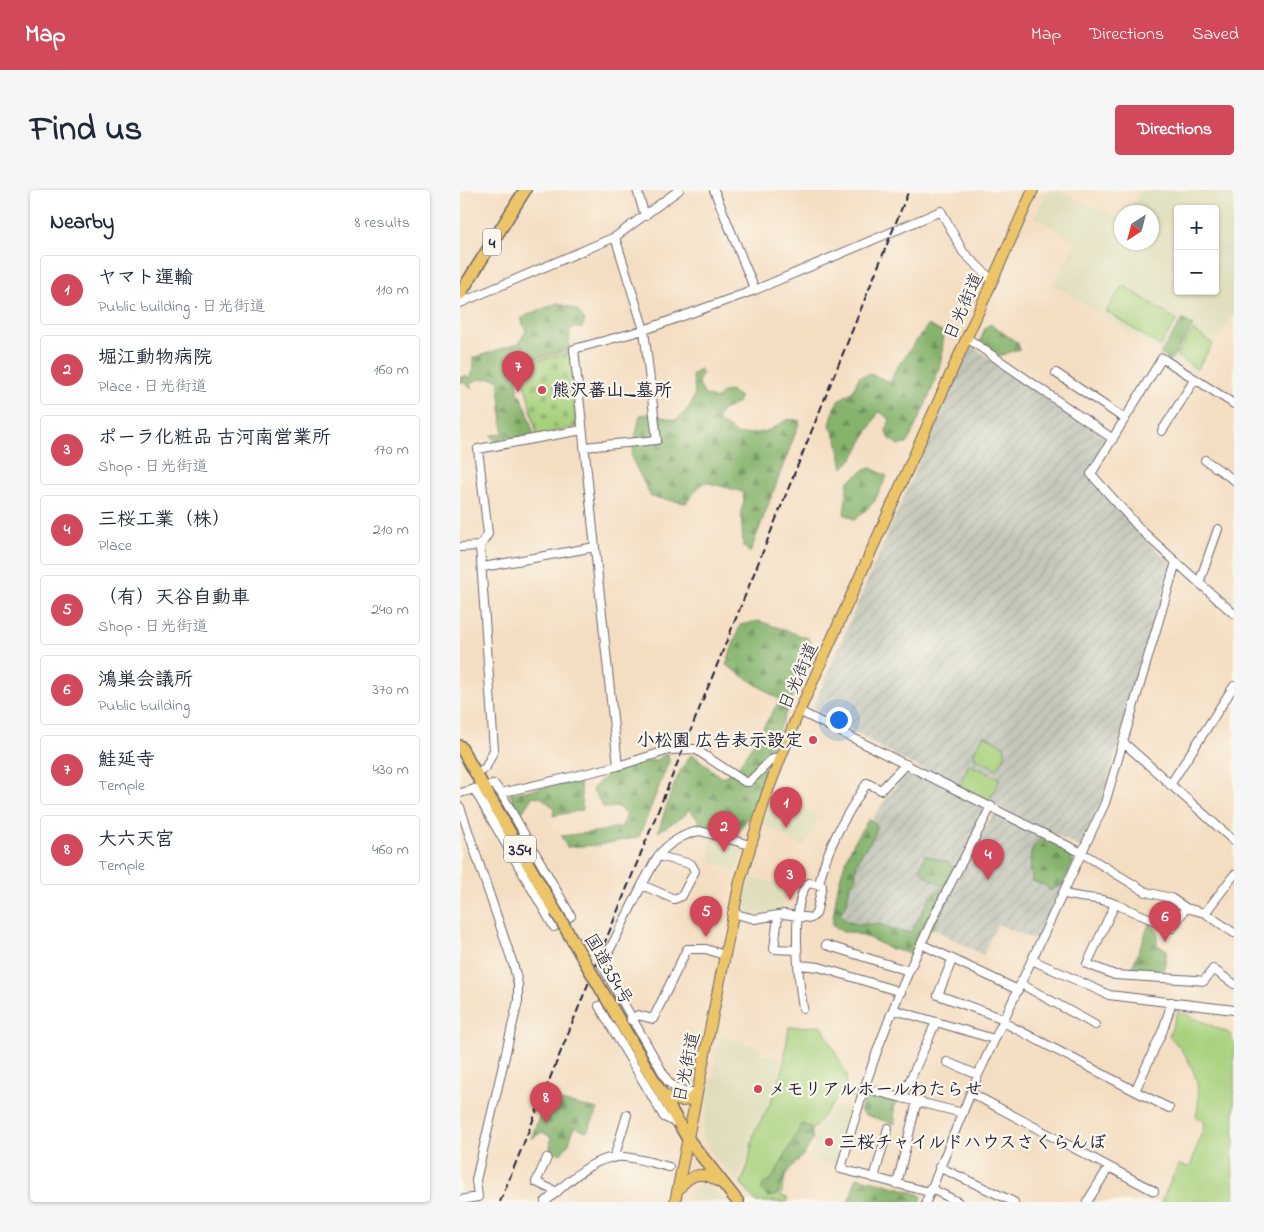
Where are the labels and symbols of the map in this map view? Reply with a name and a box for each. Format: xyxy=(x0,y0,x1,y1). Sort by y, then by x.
north arrow xyxy=(1114,205,1159,250)
road number: 4 xyxy=(483,228,501,256)
street label: 日光街道 xyxy=(938,269,991,345)
pin: 7 xyxy=(502,351,534,392)
place label: 熊沢蕃山_墓所 xyxy=(552,379,672,405)
marker: 熊沢蕃山_墓所 xyxy=(536,384,548,396)
street label: 日光街道 xyxy=(773,639,826,715)
your location xyxy=(826,707,852,733)
place label: 小松園 広告表示設定 xyxy=(637,729,803,755)
marker: 小松園 広告表示設定 xyxy=(807,734,819,746)
pin: 1 xyxy=(770,787,802,828)
pin: 2 xyxy=(708,811,740,852)
road number: 354 xyxy=(504,836,536,862)
pin: 4 xyxy=(972,839,1004,880)
pin: 3 xyxy=(774,859,806,900)
pin: 5 xyxy=(690,896,722,937)
pin: 6 xyxy=(1149,901,1181,942)
street label: 国道354号 xyxy=(576,929,638,1011)
street label: 日光街道 xyxy=(668,1029,708,1105)
place label: メモリアルホールわたらせ xyxy=(768,1078,983,1104)
pin: 8 xyxy=(530,1082,562,1123)
marker: メモリアルホールわたらせ xyxy=(752,1083,764,1095)
place label: 三桜チャイルドハウスさくらんぼ xyxy=(839,1131,1106,1157)
marker: 三桜チャイルドハウスさくらんぼ xyxy=(823,1136,835,1148)

